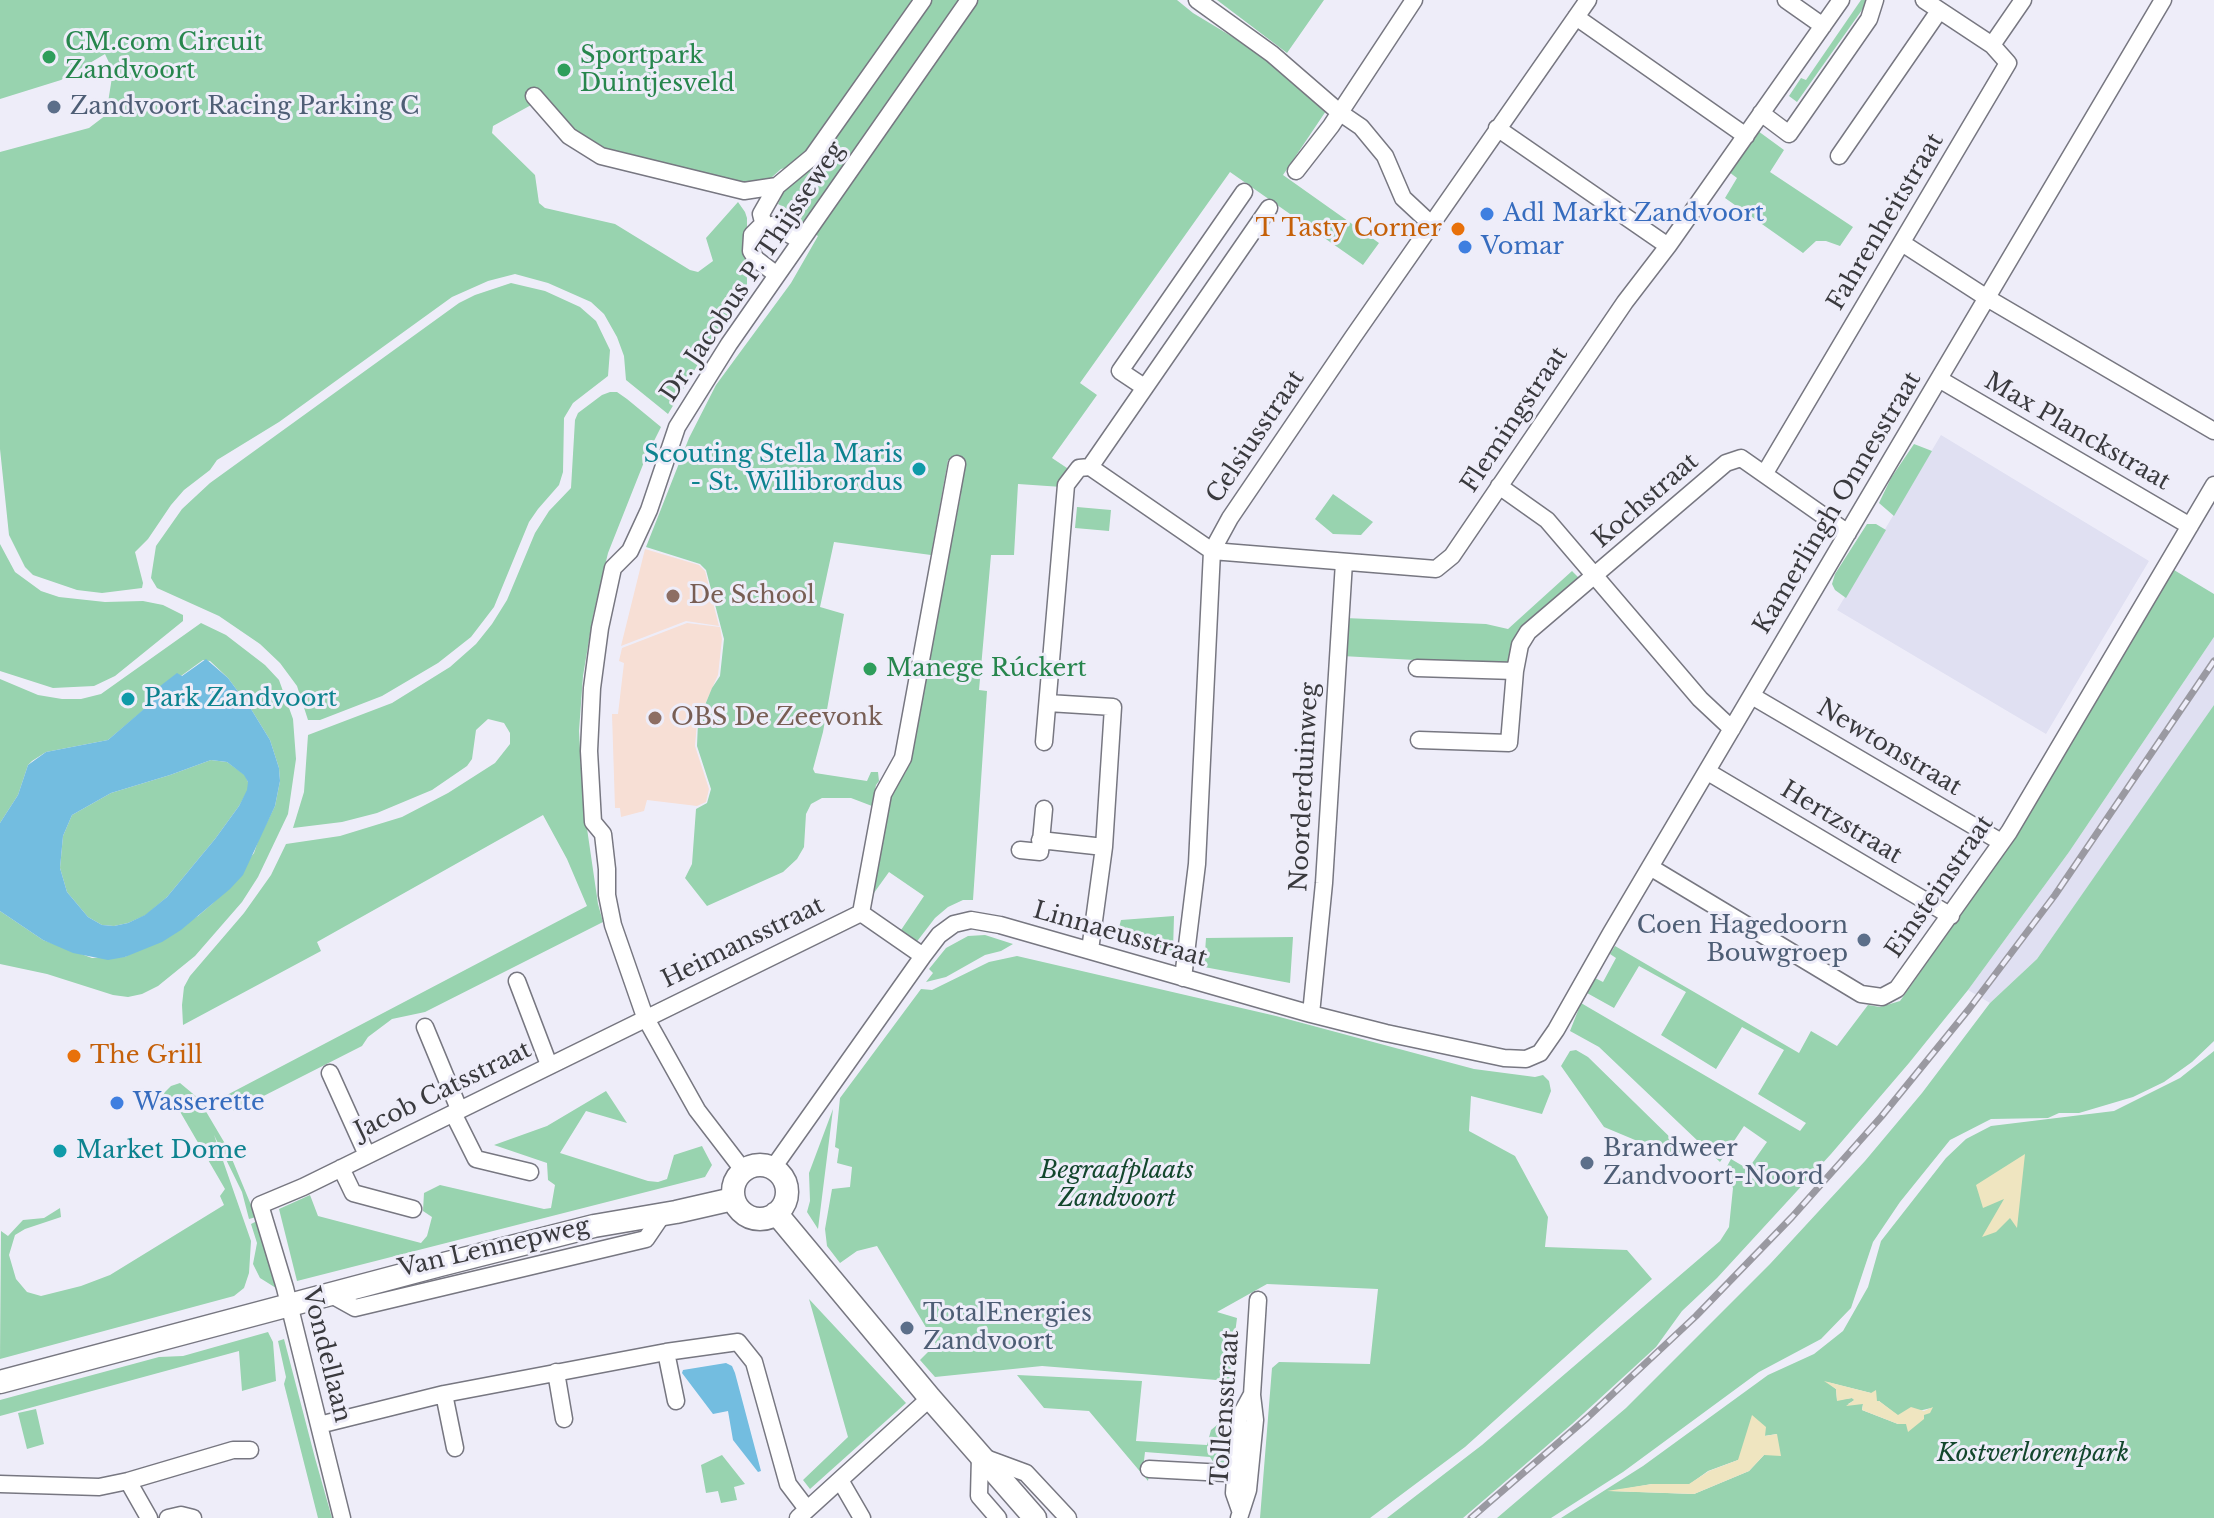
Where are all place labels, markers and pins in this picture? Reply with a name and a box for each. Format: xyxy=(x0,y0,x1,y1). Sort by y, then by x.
place label: CM.com Circuit Zandvoort xyxy=(65,29,263,85)
place label: Sportpark Duintjesveld xyxy=(580,42,735,98)
marker: CM.com Circuit Zandvoort xyxy=(40,48,58,66)
marker: Sportpark Duintjesveld xyxy=(555,61,573,79)
place label: Zandvoort Racing Parking C xyxy=(70,93,419,121)
marker: Zandvoort Racing Parking C xyxy=(45,98,63,116)
place label: Adl Markt Zandvoort xyxy=(1503,200,1764,228)
marker: Adl Markt Zandvoort xyxy=(1478,205,1496,223)
place label: T Tasty Corner xyxy=(1255,215,1442,243)
marker: T Tasty Corner xyxy=(1449,220,1467,238)
place label: Vomar xyxy=(1481,233,1564,261)
marker: Vomar xyxy=(1456,238,1474,256)
place label: Scouting Stella Maris - St. Willibrordus xyxy=(644,441,903,497)
marker: Scouting Stella Maris - St. Willibrordus xyxy=(910,460,928,478)
place label: De School xyxy=(689,582,815,610)
marker: De School xyxy=(664,587,682,605)
place label: Manege Rúckert xyxy=(886,655,1087,683)
marker: Manege Rúckert xyxy=(861,660,879,678)
place label: Park Zandvoort xyxy=(144,685,337,713)
marker: Park Zandvoort xyxy=(119,690,137,708)
place label: OBS De Zeevonk xyxy=(671,704,883,732)
marker: OBS De Zeevonk xyxy=(646,709,664,727)
place label: Coen Hagedoorn Bouwgroep xyxy=(1637,912,1848,968)
marker: Coen Hagedoorn Bouwgroep xyxy=(1855,931,1873,949)
place label: The Grill xyxy=(90,1042,203,1070)
marker: The Grill xyxy=(65,1047,83,1065)
place label: Wasserette xyxy=(133,1089,265,1117)
marker: Wasserette xyxy=(108,1094,126,1112)
place label: Brandweer Zandvoort-Noord xyxy=(1603,1135,1824,1191)
place label: Market Dome xyxy=(76,1137,247,1165)
marker: Market Dome xyxy=(51,1142,69,1160)
marker: Brandweer Zandvoort-Noord xyxy=(1578,1154,1596,1172)
place label: TotalEnergies Zandvoort xyxy=(923,1300,1092,1356)
marker: TotalEnergies Zandvoort xyxy=(898,1319,916,1337)

